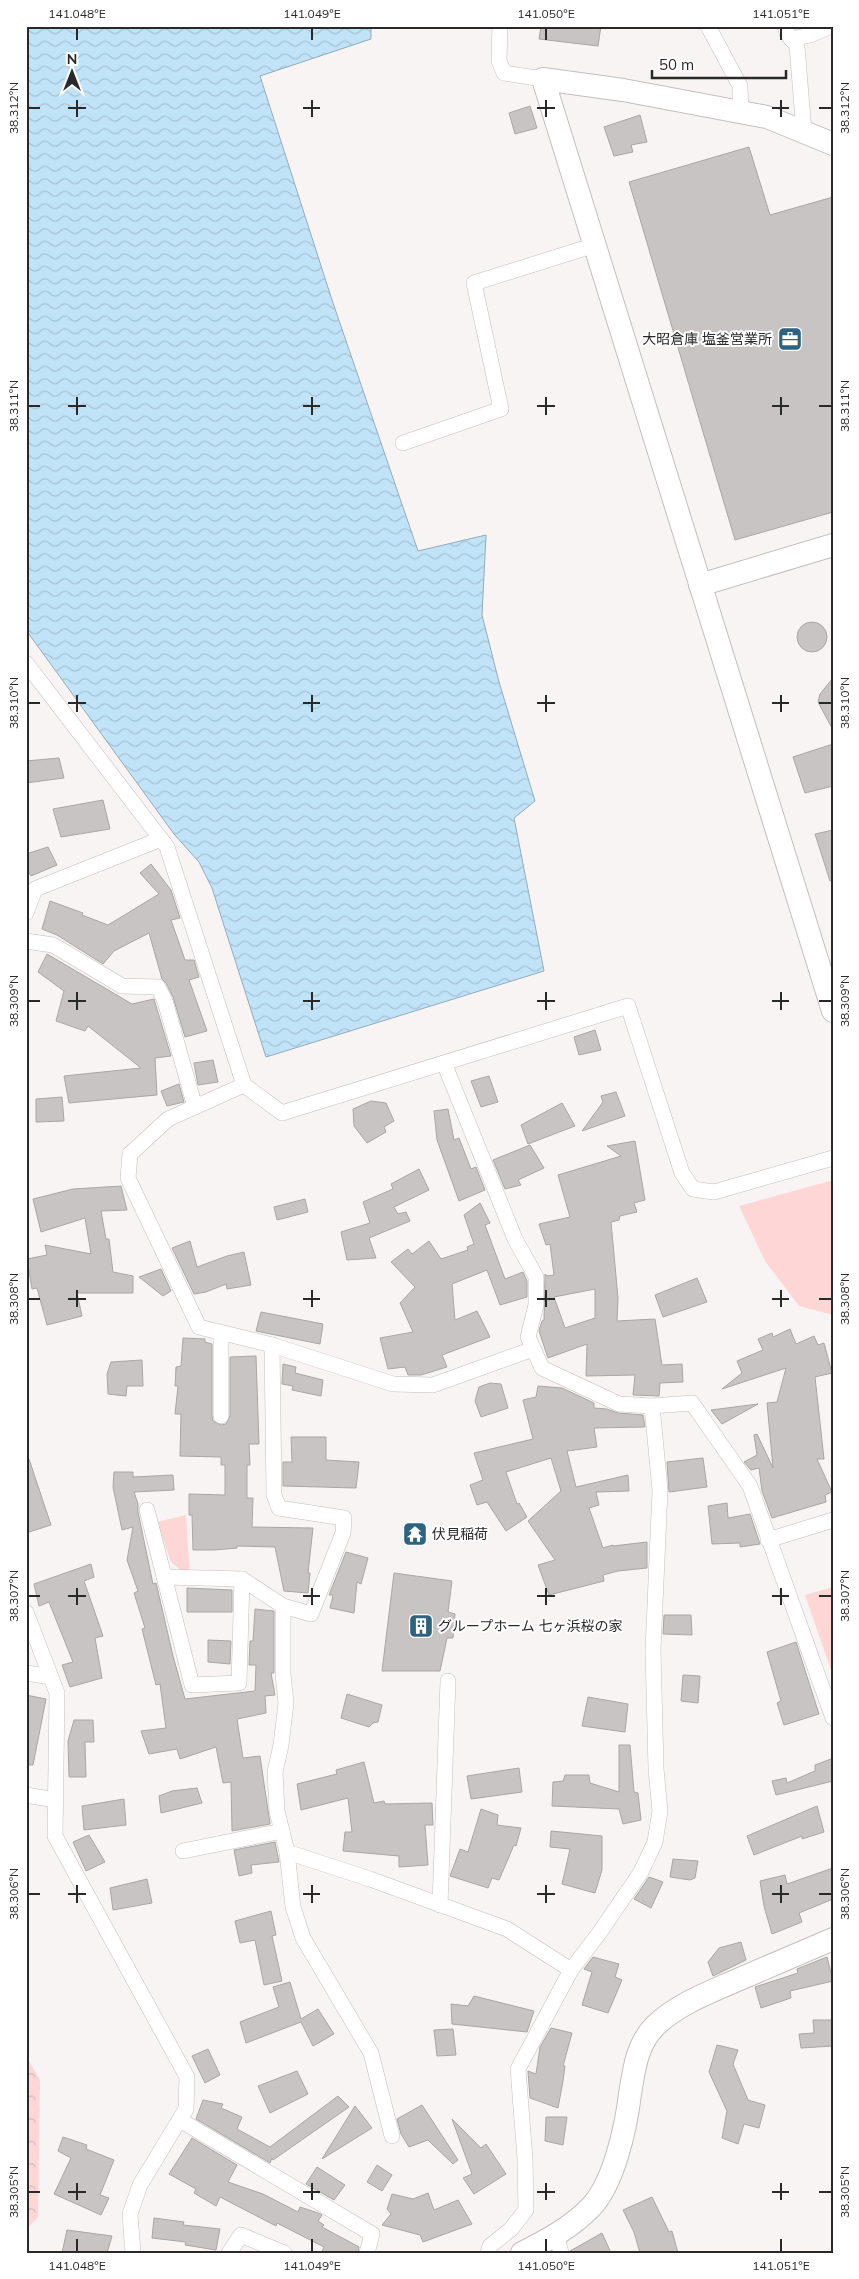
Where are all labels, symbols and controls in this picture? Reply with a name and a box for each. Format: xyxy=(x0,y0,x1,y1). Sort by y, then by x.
text: 141.048°E xyxy=(48,6,106,21)
text: 141.049°E xyxy=(283,6,341,21)
text: 141.050°E xyxy=(517,6,575,21)
text: 141.051°E xyxy=(752,6,810,21)
north arrow xyxy=(48,48,98,98)
scale bar xyxy=(652,48,785,80)
text: N xyxy=(67,50,77,68)
text: 50 m xyxy=(659,55,694,74)
text: 38.312°N xyxy=(6,82,21,134)
text: 38.312°N xyxy=(837,82,852,134)
office icon: 大昭倉庫 塩釜営業所 xyxy=(777,326,803,352)
place label: 大昭倉庫 塩釜営業所 xyxy=(642,330,772,348)
text: 38.311°N xyxy=(6,380,21,432)
text: 38.311°N xyxy=(837,380,852,432)
text: 38.310°N xyxy=(6,677,21,729)
text: 38.310°N xyxy=(837,677,852,729)
text: 38.309°N xyxy=(6,975,21,1027)
text: 38.309°N xyxy=(837,975,852,1027)
text: 38.308°N xyxy=(6,1273,21,1325)
text: 38.308°N xyxy=(837,1273,852,1325)
temple icon: 伏見稲荷 xyxy=(402,1521,428,1547)
place label: 伏見稲荷 xyxy=(432,1525,488,1543)
text: 38.307°N xyxy=(6,1570,21,1622)
text: 38.307°N xyxy=(837,1570,852,1622)
building icon: グループホーム 七ヶ浜桜の家 xyxy=(408,1613,434,1639)
place label: グループホーム 七ヶ浜桜の家 xyxy=(438,1617,622,1635)
text: 38.306°N xyxy=(6,1868,21,1920)
text: 38.306°N xyxy=(837,1868,852,1920)
text: 38.305°N xyxy=(6,2166,21,2218)
text: 38.305°N xyxy=(837,2166,852,2218)
text: 141.048°E xyxy=(48,2258,106,2273)
text: 141.049°E xyxy=(283,2258,341,2273)
text: 141.050°E xyxy=(517,2258,575,2273)
text: 141.051°E xyxy=(752,2258,810,2273)

